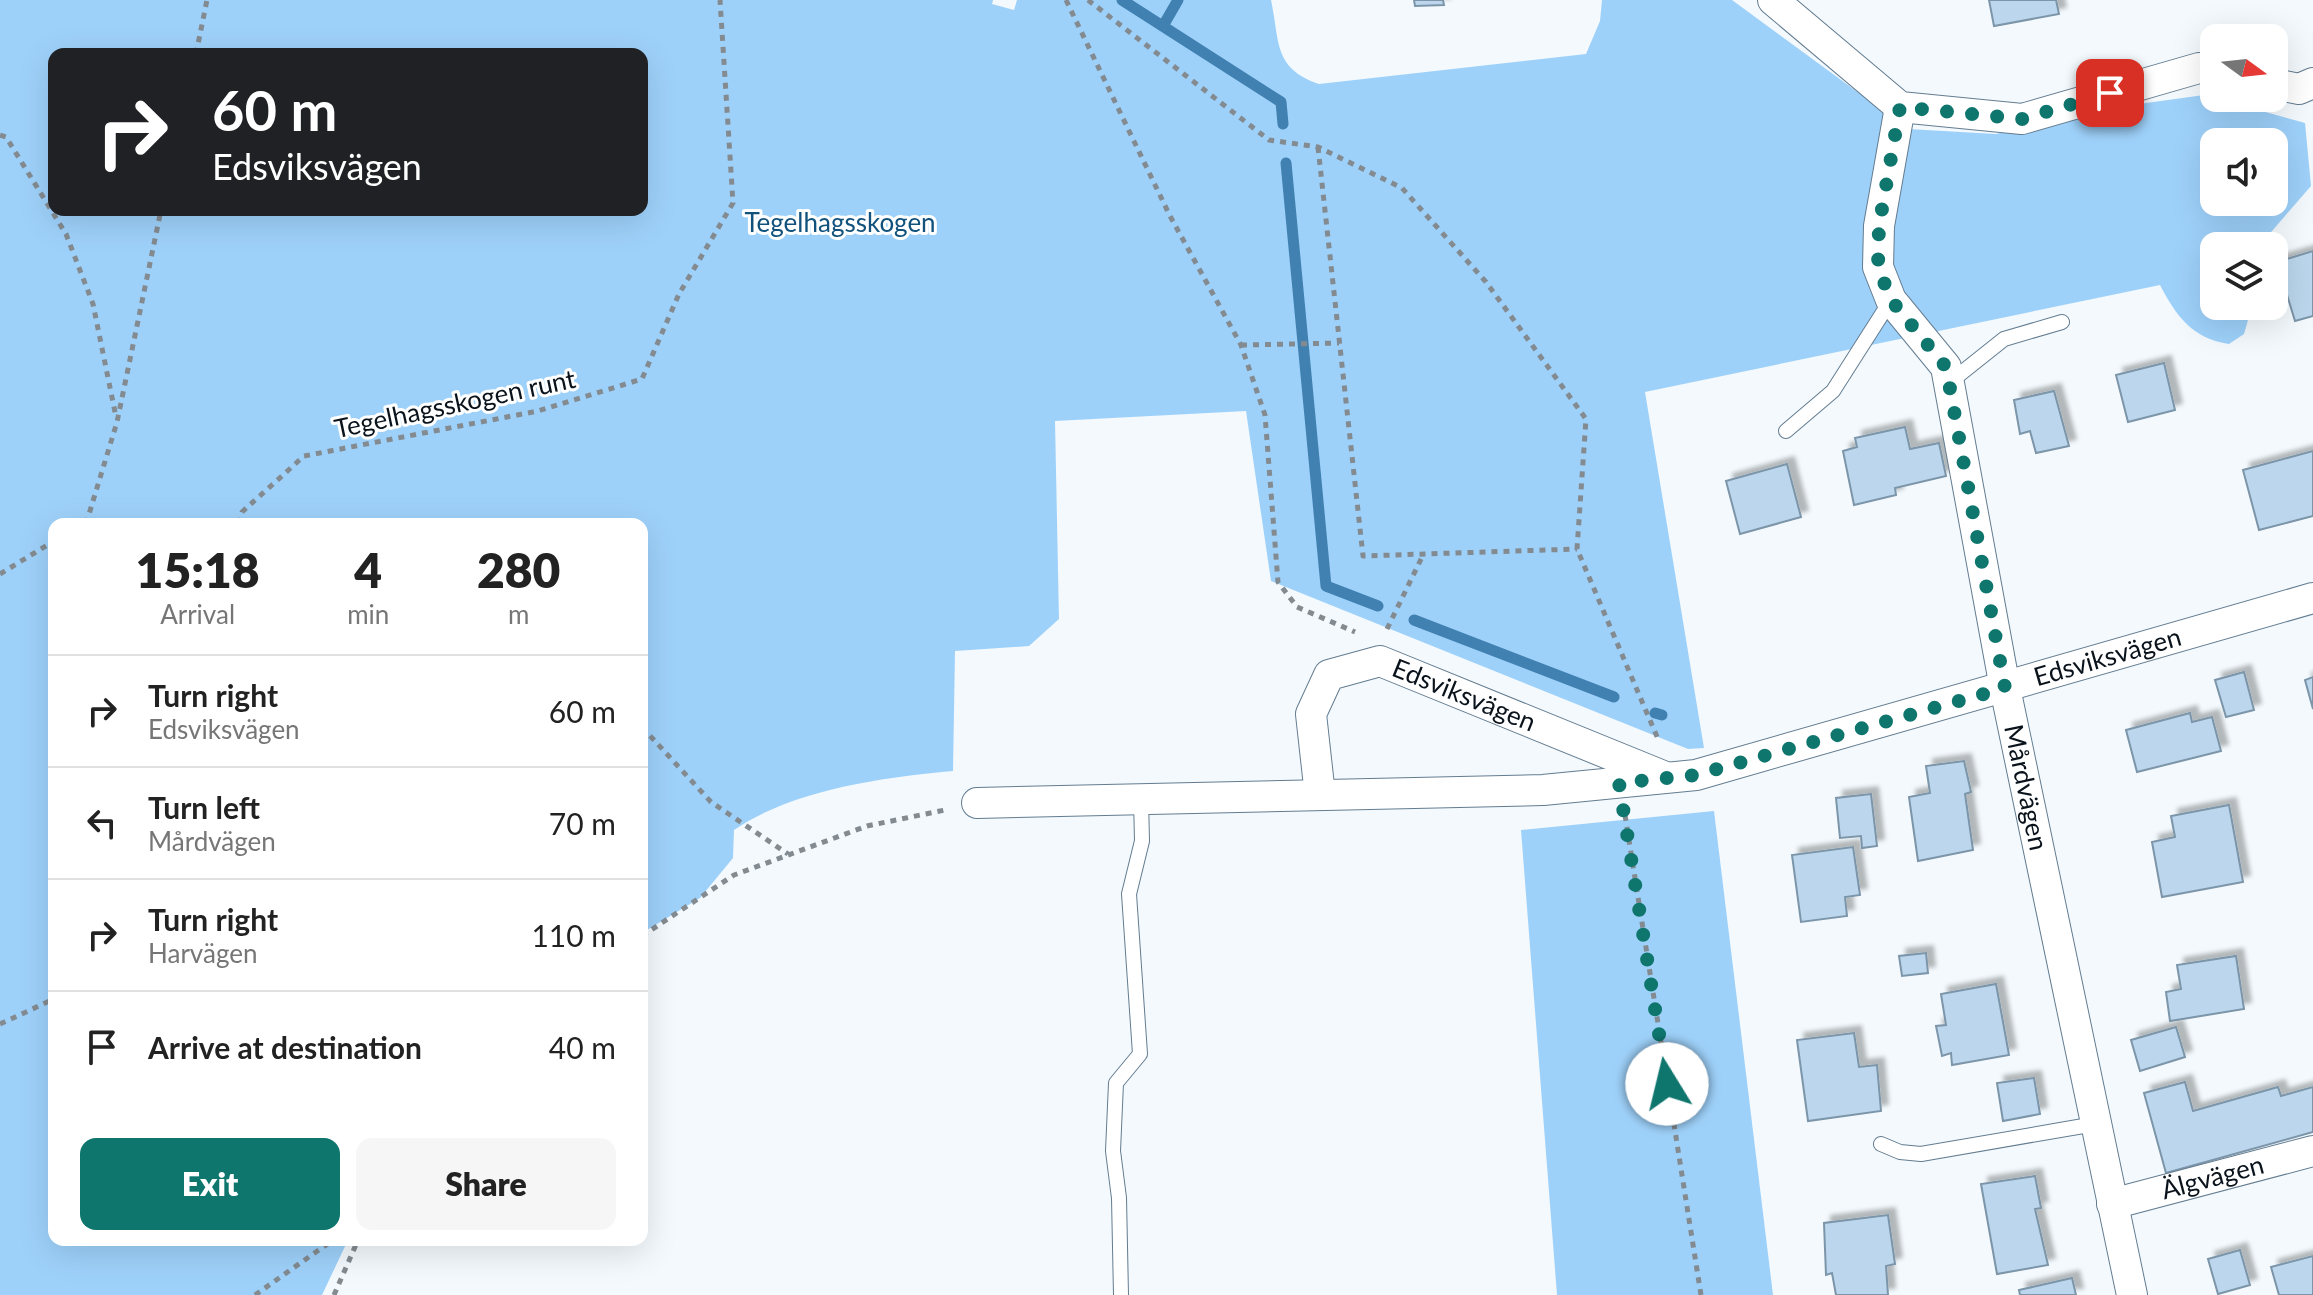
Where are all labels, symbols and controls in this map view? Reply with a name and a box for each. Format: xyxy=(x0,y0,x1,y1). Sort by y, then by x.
north arrow xyxy=(2200,24,2288,112)
map controls xyxy=(2200,24,2288,320)
pin xyxy=(2076,59,2144,127)
icon: arrive xyxy=(2088,71,2132,115)
text: 60 m xyxy=(212,76,337,143)
icon: right xyxy=(80,80,184,184)
button: sound xyxy=(2200,128,2288,216)
text: Edsviksvägen xyxy=(212,144,422,188)
park label: Tegelhagsskogen xyxy=(744,206,936,238)
button: layers xyxy=(2200,232,2288,320)
street label: Tegelhagsskogen runt xyxy=(331,362,579,444)
text: 15:18 xyxy=(136,541,260,598)
text: 4 xyxy=(354,541,382,598)
text: 280 xyxy=(477,541,560,598)
text: Arrival xyxy=(160,598,235,630)
text: min xyxy=(347,598,389,630)
text: m xyxy=(508,598,529,630)
street label: Edsviksvägen xyxy=(2030,620,2185,692)
street label: Edsviksvägen xyxy=(1388,651,1541,738)
text: Turn right xyxy=(148,677,278,713)
icon: right xyxy=(80,689,124,733)
text: 60 m xyxy=(549,693,616,729)
text: Edsviksvägen xyxy=(148,713,300,745)
street label: Mårdvägen xyxy=(1998,721,2056,853)
text: Turn left xyxy=(148,789,260,825)
icon: left xyxy=(80,801,124,845)
text: 70 m xyxy=(549,805,616,841)
text: Mårdvägen xyxy=(148,825,276,857)
text: Turn right xyxy=(148,901,278,937)
icon: right xyxy=(80,913,124,957)
text: 110 m xyxy=(531,917,616,953)
text: Harvägen xyxy=(148,937,257,969)
icon: arrive xyxy=(80,1025,124,1069)
text: Arrive at destination xyxy=(148,1029,422,1065)
text: 40 m xyxy=(549,1029,616,1065)
position arrow xyxy=(1625,1042,1709,1126)
button: Exit xyxy=(80,1138,340,1230)
button: Share xyxy=(356,1138,616,1230)
street label: Älgvägen xyxy=(2158,1148,2267,1205)

